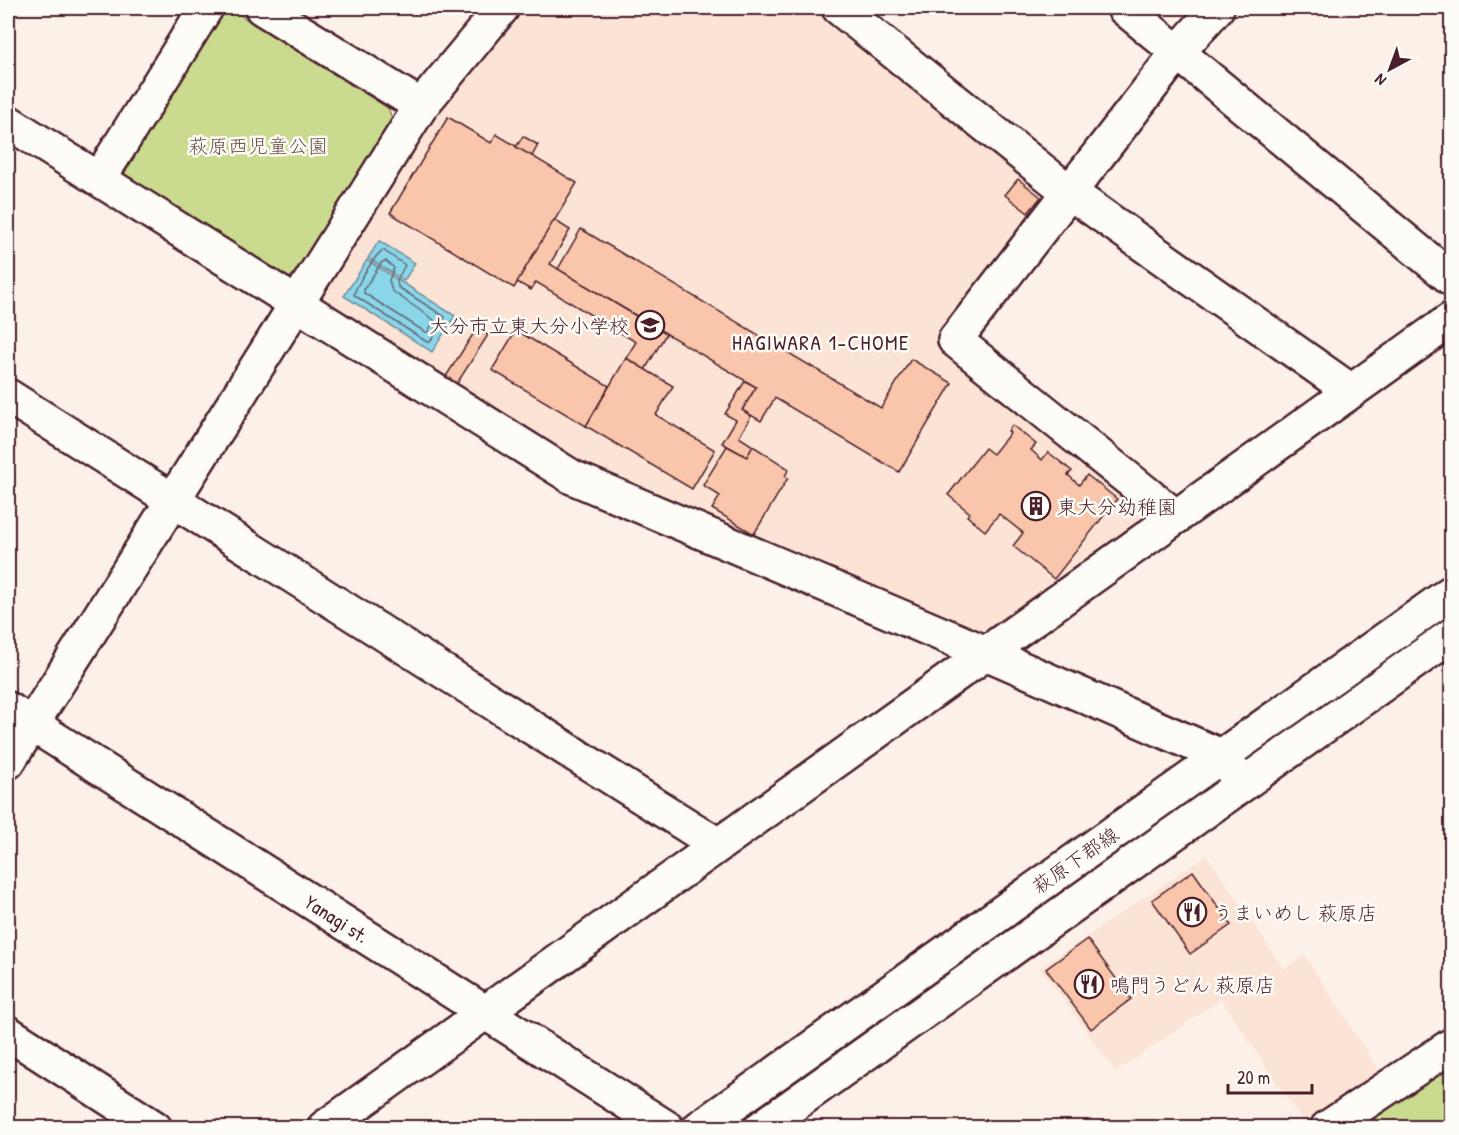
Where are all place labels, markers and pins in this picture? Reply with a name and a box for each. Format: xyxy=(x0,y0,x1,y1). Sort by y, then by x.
school or university icon: 大分市立東大分小学校 xyxy=(634,309,666,341)
place label: 大分市立東大分小学校 xyxy=(429,312,629,339)
building icon: 東大分幼稚園 xyxy=(1020,490,1052,522)
place label: 東大分幼稚園 xyxy=(1057,493,1177,520)
restaurant icon: うまいめし 萩原店 xyxy=(1176,896,1208,928)
place label: うまいめし 萩原店 xyxy=(1213,899,1378,926)
restaurant icon: 鳴門うどん 萩原店 xyxy=(1073,968,1105,1000)
place label: 鳴門うどん 萩原店 xyxy=(1110,971,1275,998)

